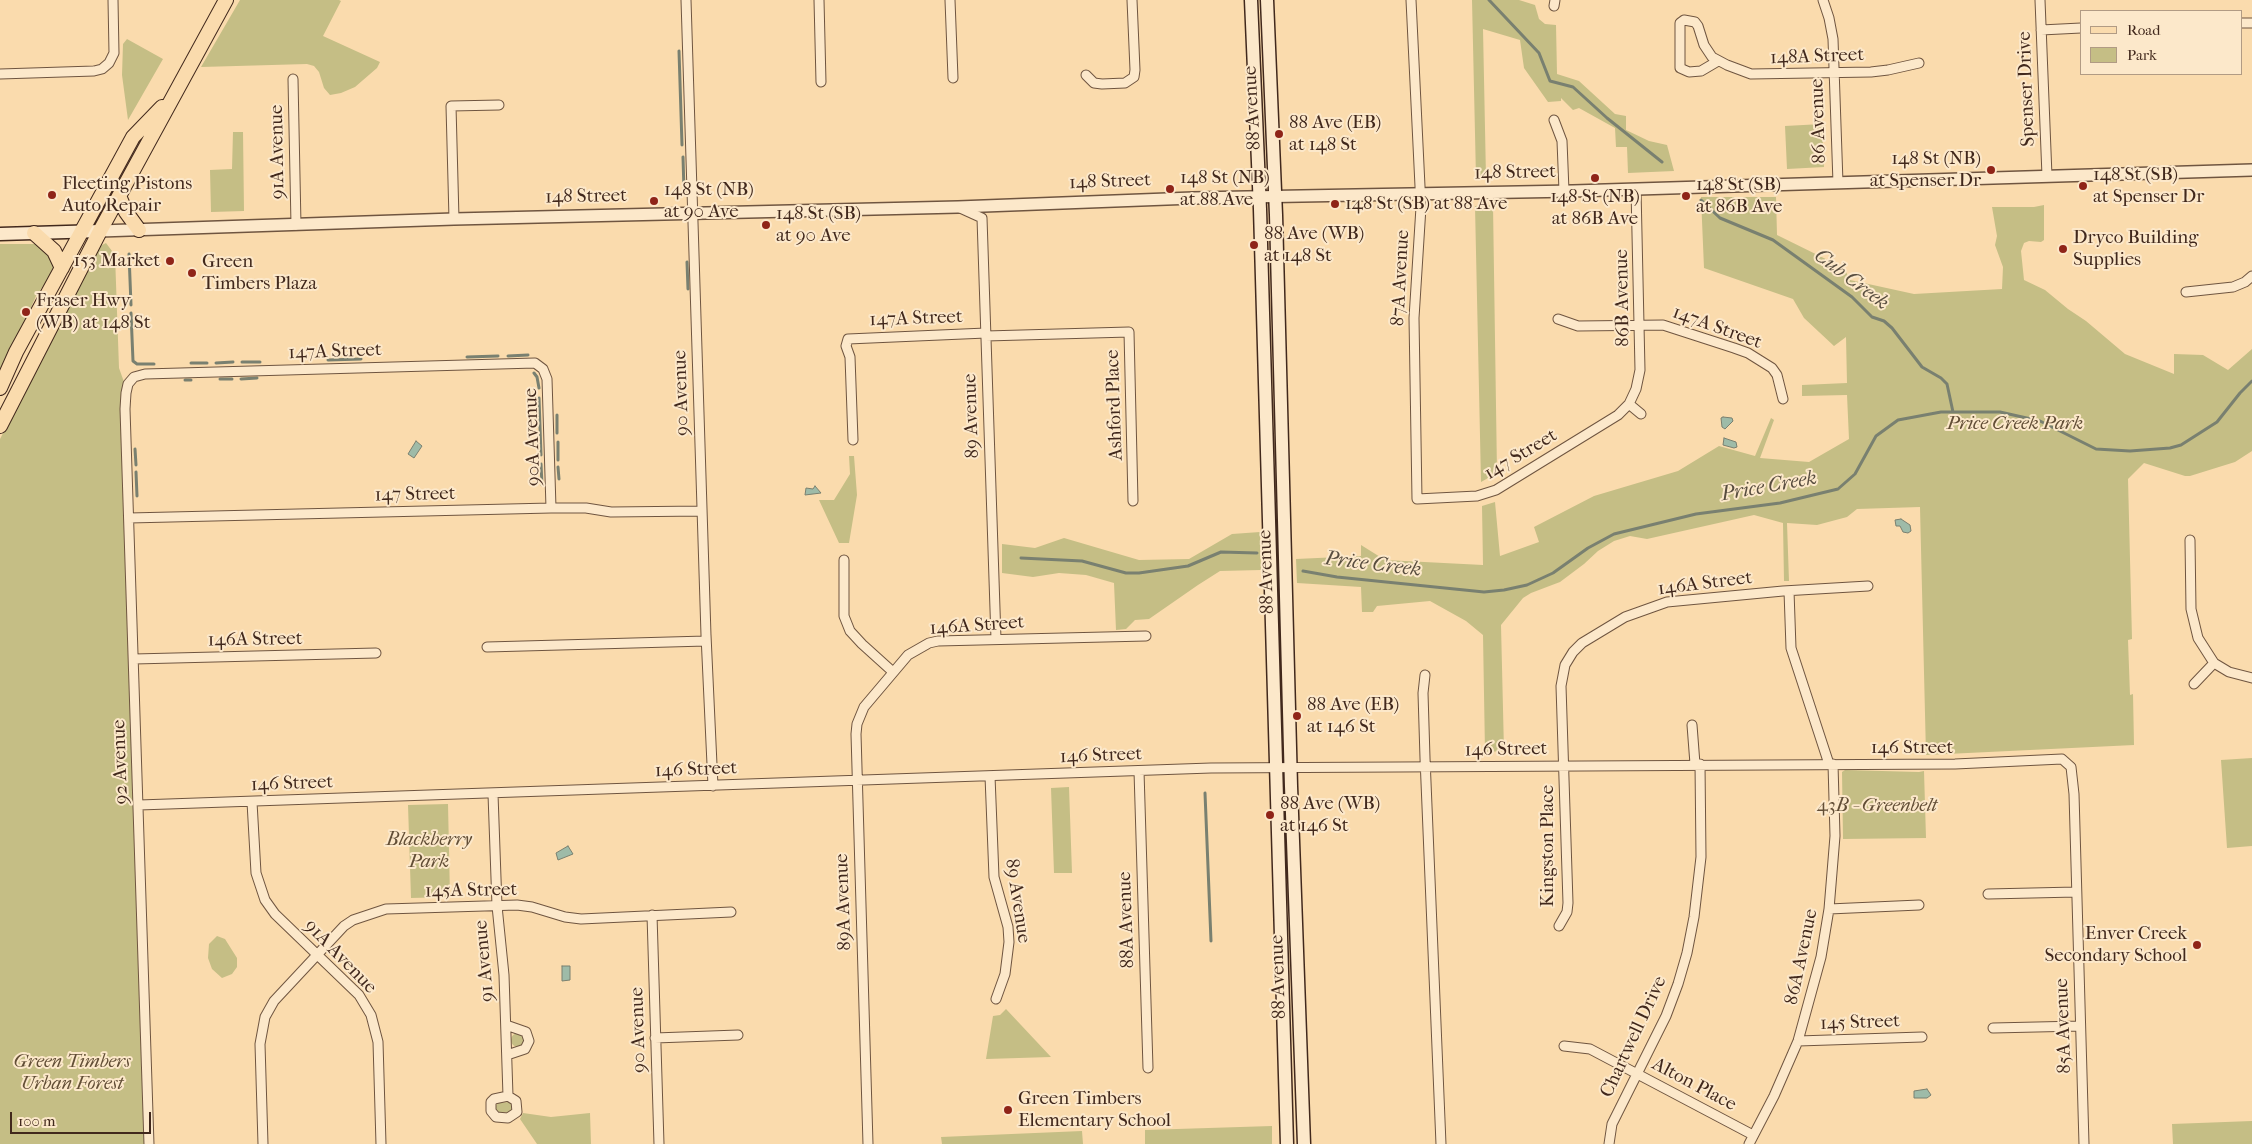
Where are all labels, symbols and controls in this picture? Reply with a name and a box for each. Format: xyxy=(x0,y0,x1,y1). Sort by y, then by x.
legend xyxy=(2080,10,2242,75)
text: Road xyxy=(2127,21,2160,39)
street label: Spenser Drive xyxy=(2014,31,2040,147)
street label: 148A Street xyxy=(1770,44,1864,70)
text: Park xyxy=(2127,46,2157,64)
street label: 88 Avenue xyxy=(1239,65,1267,151)
street label: 86 Avenue xyxy=(1806,78,1832,164)
street label: 91A Avenue xyxy=(266,105,290,199)
place label: 88 Ave (EB) at 148 St xyxy=(1289,112,1381,156)
marker: 88 Ave (EB) at 148 St xyxy=(1273,128,1285,140)
place label: 148 St (NB) at Spenser Dr xyxy=(1870,148,1981,192)
street label: 148 Street xyxy=(1474,161,1556,185)
marker: 148 St (NB) at Spenser Dr xyxy=(1985,164,1997,176)
place label: 148 St (SB) at Spenser Dr xyxy=(2093,164,2204,208)
place label: 148 St (NB) at 88 Ave xyxy=(1180,167,1270,211)
street label: 148 Street xyxy=(1069,169,1151,195)
marker: 148 St (NB) at 86B Ave xyxy=(1589,172,1601,184)
place label: Fleeting Pistons Auto Repair xyxy=(62,173,192,217)
place label: 148 St (SB) at 86B Ave xyxy=(1696,174,1782,218)
place label: 148 St (NB) at 90 Ave xyxy=(664,179,754,223)
marker: 148 St (SB) at Spenser Dr xyxy=(2077,180,2089,192)
marker: 148 St (NB) at 88 Ave xyxy=(1164,183,1176,195)
street label: 148 Street xyxy=(545,185,627,209)
place label: 148 St (NB) at 86B Ave xyxy=(1550,186,1640,230)
marker: Fleeting Pistons Auto Repair xyxy=(46,189,58,201)
marker: 148 St (SB) at 86B Ave xyxy=(1680,190,1692,202)
place label: 148 St (SB) at 88 Ave xyxy=(1345,193,1507,215)
marker: 148 St (NB) at 90 Ave xyxy=(648,195,660,207)
marker: 148 St (SB) at 88 Ave xyxy=(1329,198,1341,210)
place label: 148 St (SB) at 90 Ave xyxy=(776,203,861,247)
marker: 148 St (SB) at 90 Ave xyxy=(760,219,772,231)
place label: 88 Ave (WB) at 148 St xyxy=(1264,223,1364,267)
place label: Dryco Building Supplies xyxy=(2073,227,2198,271)
street label: 87A Avenue xyxy=(1387,229,1415,327)
marker: 88 Ave (WB) at 148 St xyxy=(1248,239,1260,251)
marker: Dryco Building Supplies xyxy=(2057,243,2069,255)
water label: Cub Creek xyxy=(1809,244,1893,316)
street label: 86B Avenue xyxy=(1611,249,1635,347)
place label: 153 Market xyxy=(73,250,160,272)
place label: Green Timbers Plaza xyxy=(202,251,317,295)
marker: 153 Market xyxy=(164,255,176,267)
marker: Green Timbers Plaza xyxy=(186,267,198,279)
place label: Fraser Hwy (WB) at 148 St xyxy=(36,290,150,334)
street label: 147A Street xyxy=(1669,301,1765,355)
marker: Fraser Hwy (WB) at 148 St xyxy=(20,306,32,318)
street label: 147A Street xyxy=(869,306,963,332)
street label: 147A Street xyxy=(288,339,382,365)
street label: Ashford Place xyxy=(1102,349,1128,461)
street label: 90 Avenue xyxy=(669,350,695,436)
street label: 89 Avenue xyxy=(959,373,985,459)
street label: 90A Avenue xyxy=(520,388,546,486)
park label: Price Creek Park xyxy=(1947,413,2083,435)
street label: 147 Street xyxy=(1480,424,1562,486)
water label: Price Creek xyxy=(1719,467,1819,507)
street label: 147 Street xyxy=(374,483,456,507)
street label: 88 Avenue xyxy=(1254,529,1280,615)
water label: Price Creek xyxy=(1323,547,1423,583)
street label: 146A Street xyxy=(1657,567,1753,601)
street label: 146A Street xyxy=(929,611,1025,641)
street label: 146A Street xyxy=(207,628,303,652)
place label: 88 Ave (EB) at 146 St xyxy=(1307,694,1399,738)
marker: 88 Ave (EB) at 146 St xyxy=(1291,710,1303,722)
street label: 92 Avenue xyxy=(108,719,134,805)
street label: 146 Street xyxy=(1871,737,1953,759)
street label: 146 Street xyxy=(1465,738,1547,762)
street label: 146 Street xyxy=(1059,743,1143,769)
street label: 146 Street xyxy=(654,757,738,783)
street label: 146 Street xyxy=(250,771,334,797)
street label: Kingston Place xyxy=(1537,785,1559,907)
place label: 88 Ave (WB) at 146 St xyxy=(1280,793,1380,837)
park label: 43B - Greenbelt xyxy=(1817,795,1937,817)
marker: 88 Ave (WB) at 146 St xyxy=(1264,809,1276,821)
park label: Blackberry Park xyxy=(386,829,472,873)
street label: 89A Avenue xyxy=(831,853,857,951)
street label: 89 Avenue xyxy=(999,857,1035,945)
street label: 88A Avenue xyxy=(1114,871,1140,969)
street label: 145A Street xyxy=(425,879,517,903)
street label: 86A Avenue xyxy=(1781,907,1823,1007)
street label: 91A Avenue xyxy=(299,915,381,999)
street label: 91 Avenue xyxy=(470,919,500,1003)
place label: Enver Creek Secondary School xyxy=(2044,923,2187,967)
street label: 88 Avenue xyxy=(1266,934,1292,1020)
marker: Enver Creek Secondary School xyxy=(2191,939,2203,951)
street label: Chartwell Drive xyxy=(1596,973,1672,1101)
street label: 85A Avenue xyxy=(2051,978,2077,1074)
street label: 90 Avenue xyxy=(626,987,652,1073)
street label: 145 Street xyxy=(1820,1010,1900,1036)
park label: Green Timbers Urban Forest xyxy=(14,1051,130,1095)
street label: Alton Place xyxy=(1648,1053,1740,1117)
place label: Green Timbers Elementary School xyxy=(1018,1088,1171,1132)
scale bar xyxy=(12,1102,154,1134)
marker: Green Timbers Elementary School xyxy=(1002,1104,1014,1116)
text: 100 m xyxy=(18,1112,56,1130)

